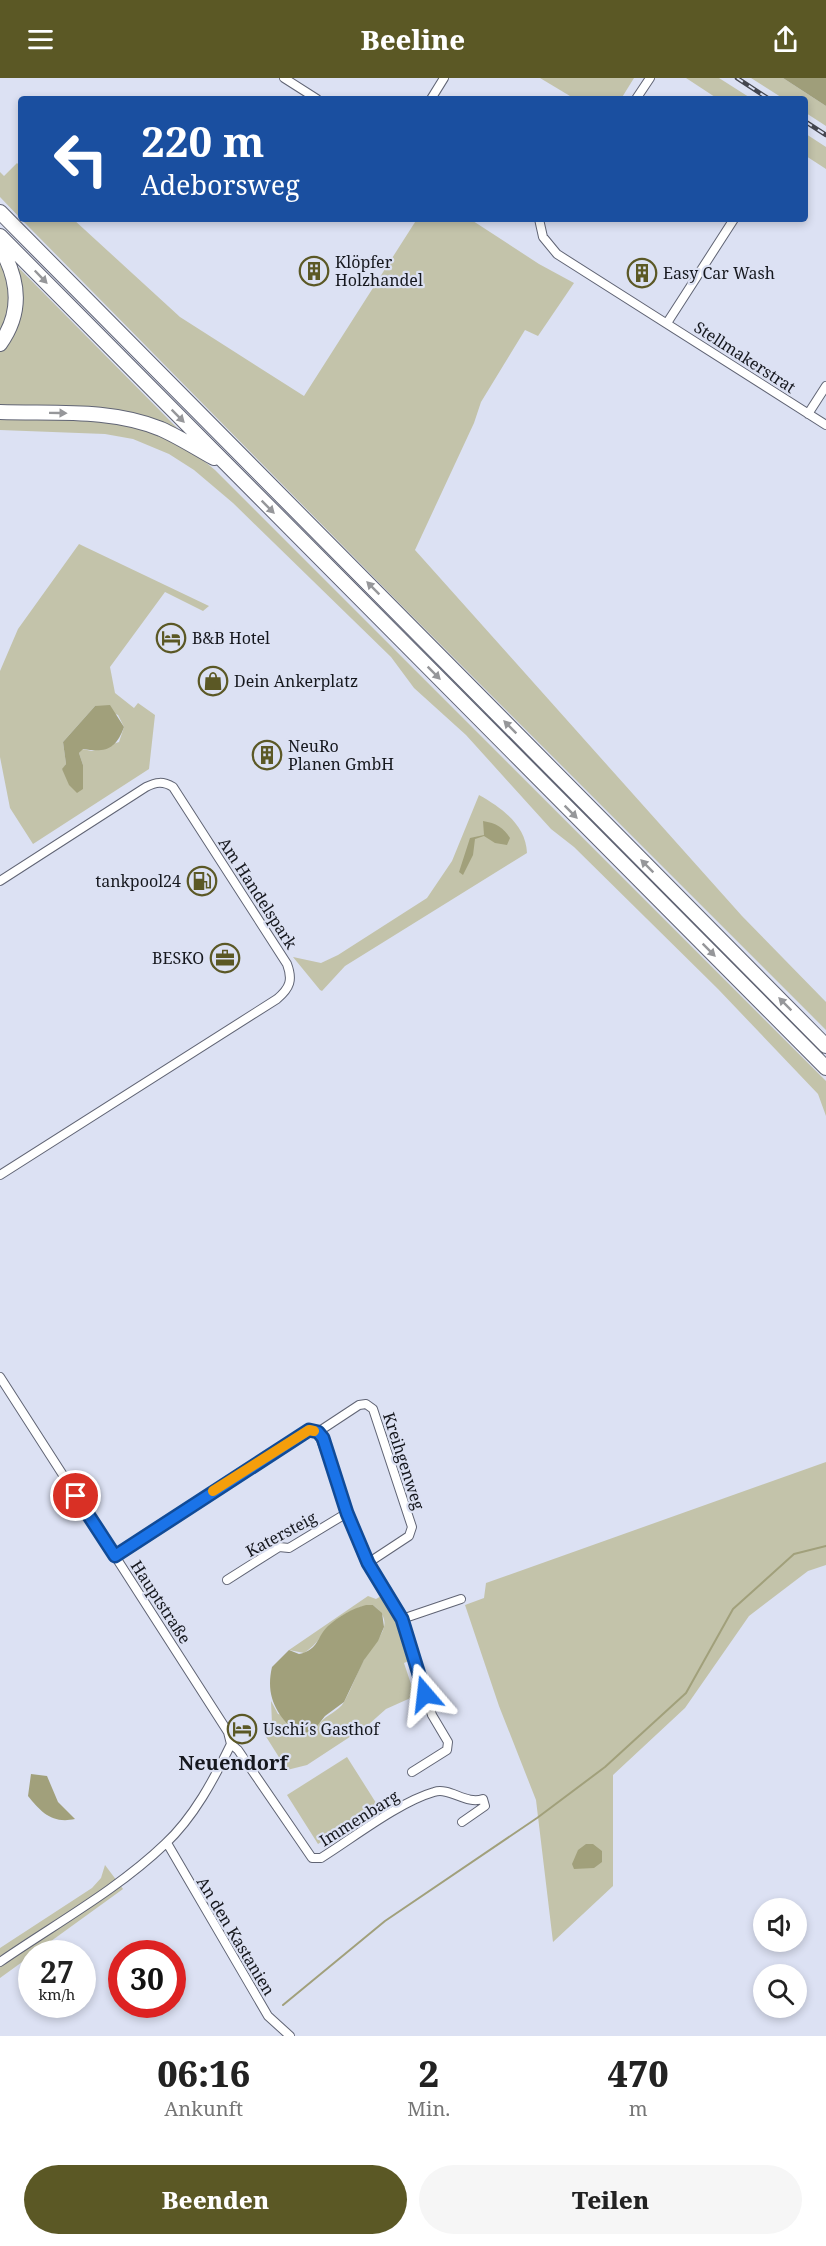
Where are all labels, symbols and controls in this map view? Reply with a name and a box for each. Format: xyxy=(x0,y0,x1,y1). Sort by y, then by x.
text: Beeline xyxy=(361,21,465,58)
icon: menu xyxy=(24,23,57,56)
icon: share xyxy=(769,23,802,56)
text: 220 m xyxy=(141,112,265,169)
icon: left xyxy=(42,120,120,198)
text: Adeborsweg xyxy=(141,166,300,203)
place label: Klöpfer Holzhandel xyxy=(335,251,423,291)
building icon: Klöpfer Holzhandel xyxy=(298,255,330,287)
building icon: Easy Car Wash xyxy=(626,257,658,289)
place label: Easy Car Wash xyxy=(663,262,775,284)
one-way arrow xyxy=(34,269,48,283)
street label: Stellmakerstrat xyxy=(690,316,800,398)
one-way arrow xyxy=(49,408,68,418)
one-way arrow xyxy=(171,408,185,422)
one-way arrow xyxy=(261,499,275,513)
one-way arrow xyxy=(367,582,381,596)
hotel icon: B&B Hotel xyxy=(155,622,187,654)
place label: B&B Hotel xyxy=(192,627,270,649)
shop icon: Dein Ankerplatz xyxy=(197,665,229,697)
one-way arrow xyxy=(427,666,441,680)
place label: Dein Ankerplatz xyxy=(234,670,358,692)
one-way arrow xyxy=(504,721,518,735)
place label: NeuRo Planen GmbH xyxy=(288,735,394,775)
building icon: NeuRo Planen GmbH xyxy=(251,739,283,771)
one-way arrow xyxy=(564,804,578,818)
street label: Am Handelspark xyxy=(214,833,303,954)
one-way arrow xyxy=(641,859,655,873)
fuel station icon: tankpool24 xyxy=(186,865,218,897)
place label: tankpool24 xyxy=(96,870,181,892)
office icon: BESKO xyxy=(209,942,241,974)
one-way arrow xyxy=(701,943,715,957)
place label: BESKO xyxy=(152,947,204,969)
one-way arrow xyxy=(778,998,792,1012)
street label: Kreihgenweg xyxy=(378,1410,430,1513)
pin xyxy=(50,1470,101,1521)
icon: arrive xyxy=(59,1479,92,1512)
street label: Katersteig xyxy=(242,1506,321,1562)
street label: Hauptstraße xyxy=(126,1556,196,1648)
position arrow xyxy=(393,1662,457,1726)
hotel icon: Uschi´s Gasthof xyxy=(226,1713,258,1745)
place label: Uschi´s Gasthof xyxy=(263,1718,381,1740)
district label: Neuendorf xyxy=(178,1749,289,1776)
street label: Immenbarg xyxy=(315,1785,403,1851)
street label: An den Kastanien xyxy=(192,1872,280,2000)
map controls xyxy=(753,1898,807,2018)
button: sound xyxy=(753,1898,807,1952)
speed limit sign: 30 xyxy=(108,1940,186,2018)
text: 27 xyxy=(40,1951,74,1992)
button: search xyxy=(753,1964,807,2018)
text: km/h xyxy=(39,1984,75,2004)
text: 06:16 xyxy=(157,2049,250,2098)
text: 2 xyxy=(419,2049,439,2098)
text: 470 xyxy=(608,2049,669,2098)
text: Ankunft xyxy=(164,2095,243,2122)
text: Min. xyxy=(407,2095,450,2122)
text: m xyxy=(629,2095,648,2122)
button: Beenden xyxy=(24,2165,407,2234)
button: Teilen xyxy=(419,2165,802,2234)

